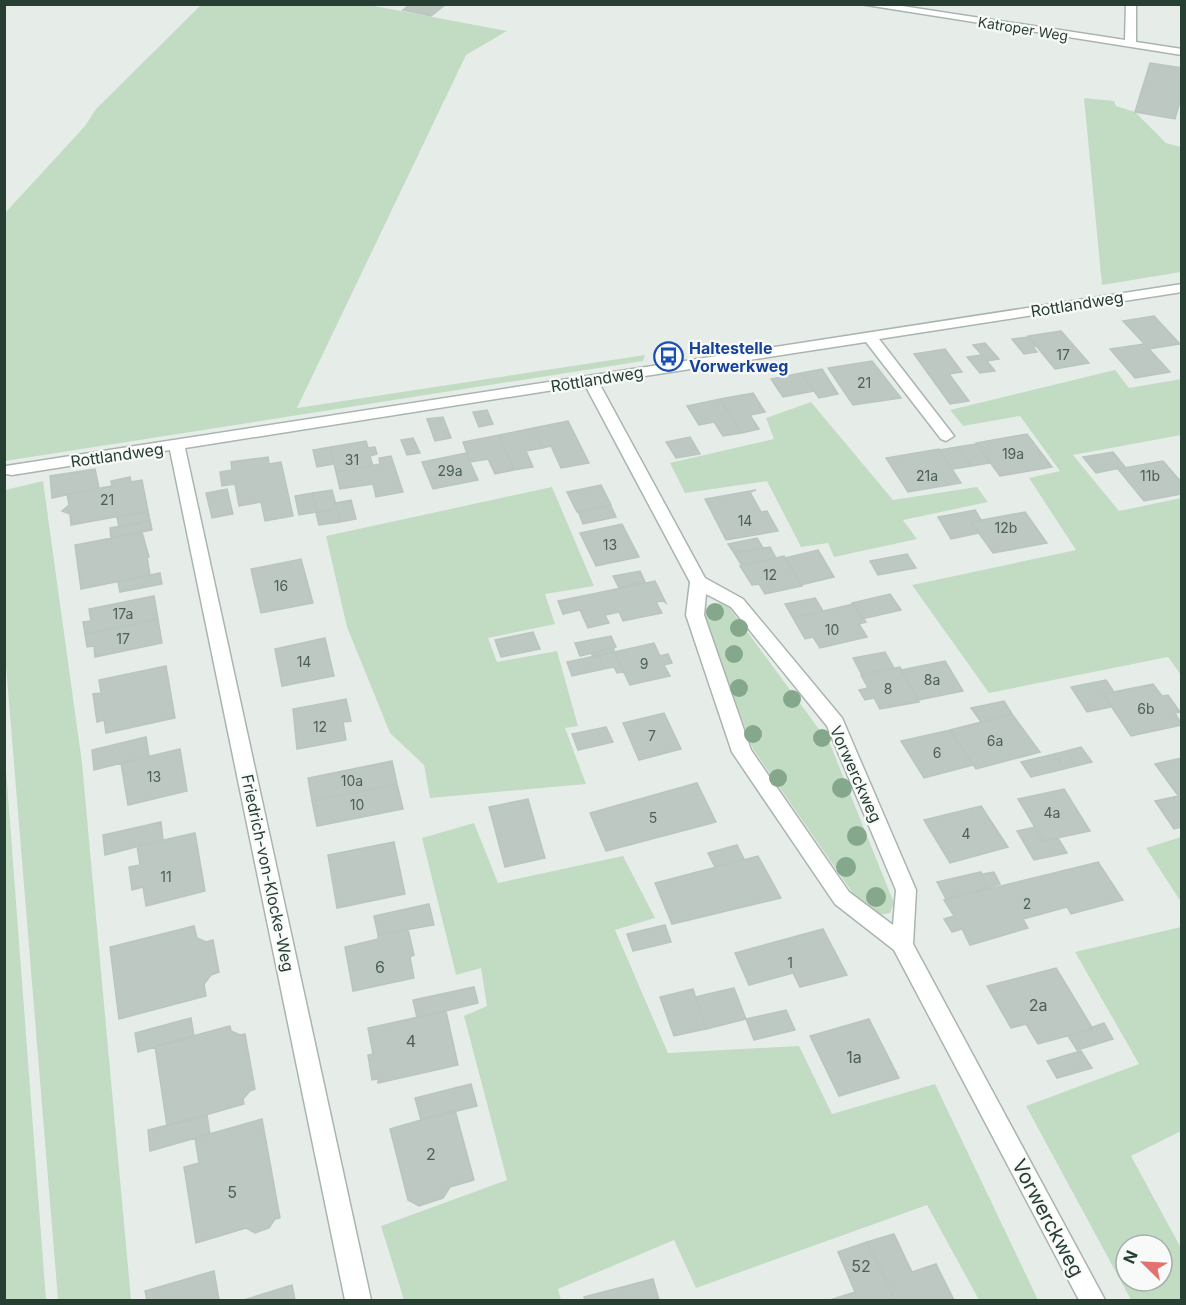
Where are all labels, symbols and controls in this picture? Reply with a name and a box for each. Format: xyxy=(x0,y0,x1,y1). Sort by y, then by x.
street label: Katroper Weg xyxy=(977,13,1069,44)
street label: Rottlandweg xyxy=(1029,287,1125,321)
place label: Haltestelle Vorwerkweg xyxy=(689,338,788,376)
bus stop icon: Haltestelle Vorwerkweg xyxy=(652,341,684,373)
house number: 17 xyxy=(1056,346,1070,363)
street label: Rottlandweg xyxy=(549,362,645,396)
house number: 21 xyxy=(857,374,871,391)
street label: Rottlandweg xyxy=(69,439,165,471)
house number: 19a xyxy=(1002,445,1024,462)
house number: 31 xyxy=(345,451,359,468)
house number: 29a xyxy=(437,462,463,479)
house number: 21a xyxy=(916,467,938,484)
house number: 11b xyxy=(1140,467,1160,484)
house number: 21 xyxy=(100,491,114,508)
house number: 14 xyxy=(738,512,752,529)
house number: 12b xyxy=(995,519,1017,536)
house number: 13 xyxy=(603,536,617,553)
house number: 12 xyxy=(763,566,777,583)
house number: 16 xyxy=(274,577,288,594)
house number: 17a xyxy=(113,605,133,622)
house number: 10 xyxy=(825,621,839,638)
house number: 17 xyxy=(116,630,130,647)
house number: 14 xyxy=(297,653,311,670)
house number: 9 xyxy=(640,655,648,672)
house number: 8a xyxy=(924,671,940,688)
house number: 8 xyxy=(884,680,892,697)
house number: 6b xyxy=(1137,700,1155,717)
house number: 12 xyxy=(313,718,327,735)
street label: Vorwerckweg xyxy=(826,723,886,825)
house number: 7 xyxy=(648,727,656,744)
house number: 6a xyxy=(987,732,1003,749)
house number: 6 xyxy=(933,744,941,761)
house number: 13 xyxy=(147,768,161,785)
house number: 10a xyxy=(341,772,363,789)
street label: Friedrich-von-Klocke-Weg xyxy=(237,773,299,973)
house number: 10 xyxy=(350,796,364,813)
house number: 4a xyxy=(1044,804,1060,821)
house number: 5 xyxy=(649,809,657,826)
house number: 4 xyxy=(961,825,971,842)
house number: 11 xyxy=(160,868,172,885)
house number: 2 xyxy=(1023,895,1031,912)
house number: 1 xyxy=(787,954,793,971)
house number: 6 xyxy=(375,957,385,977)
house number: 2a xyxy=(1029,995,1047,1015)
house number: 4 xyxy=(406,1031,416,1051)
house number: 1a xyxy=(846,1047,862,1067)
house number: 2 xyxy=(426,1144,436,1164)
street label: Vorwerckweg xyxy=(1007,1155,1089,1281)
house number: 5 xyxy=(227,1182,237,1202)
north arrow xyxy=(1114,1233,1174,1293)
text: N xyxy=(1119,1247,1142,1267)
house number: 52 xyxy=(851,1256,871,1276)

